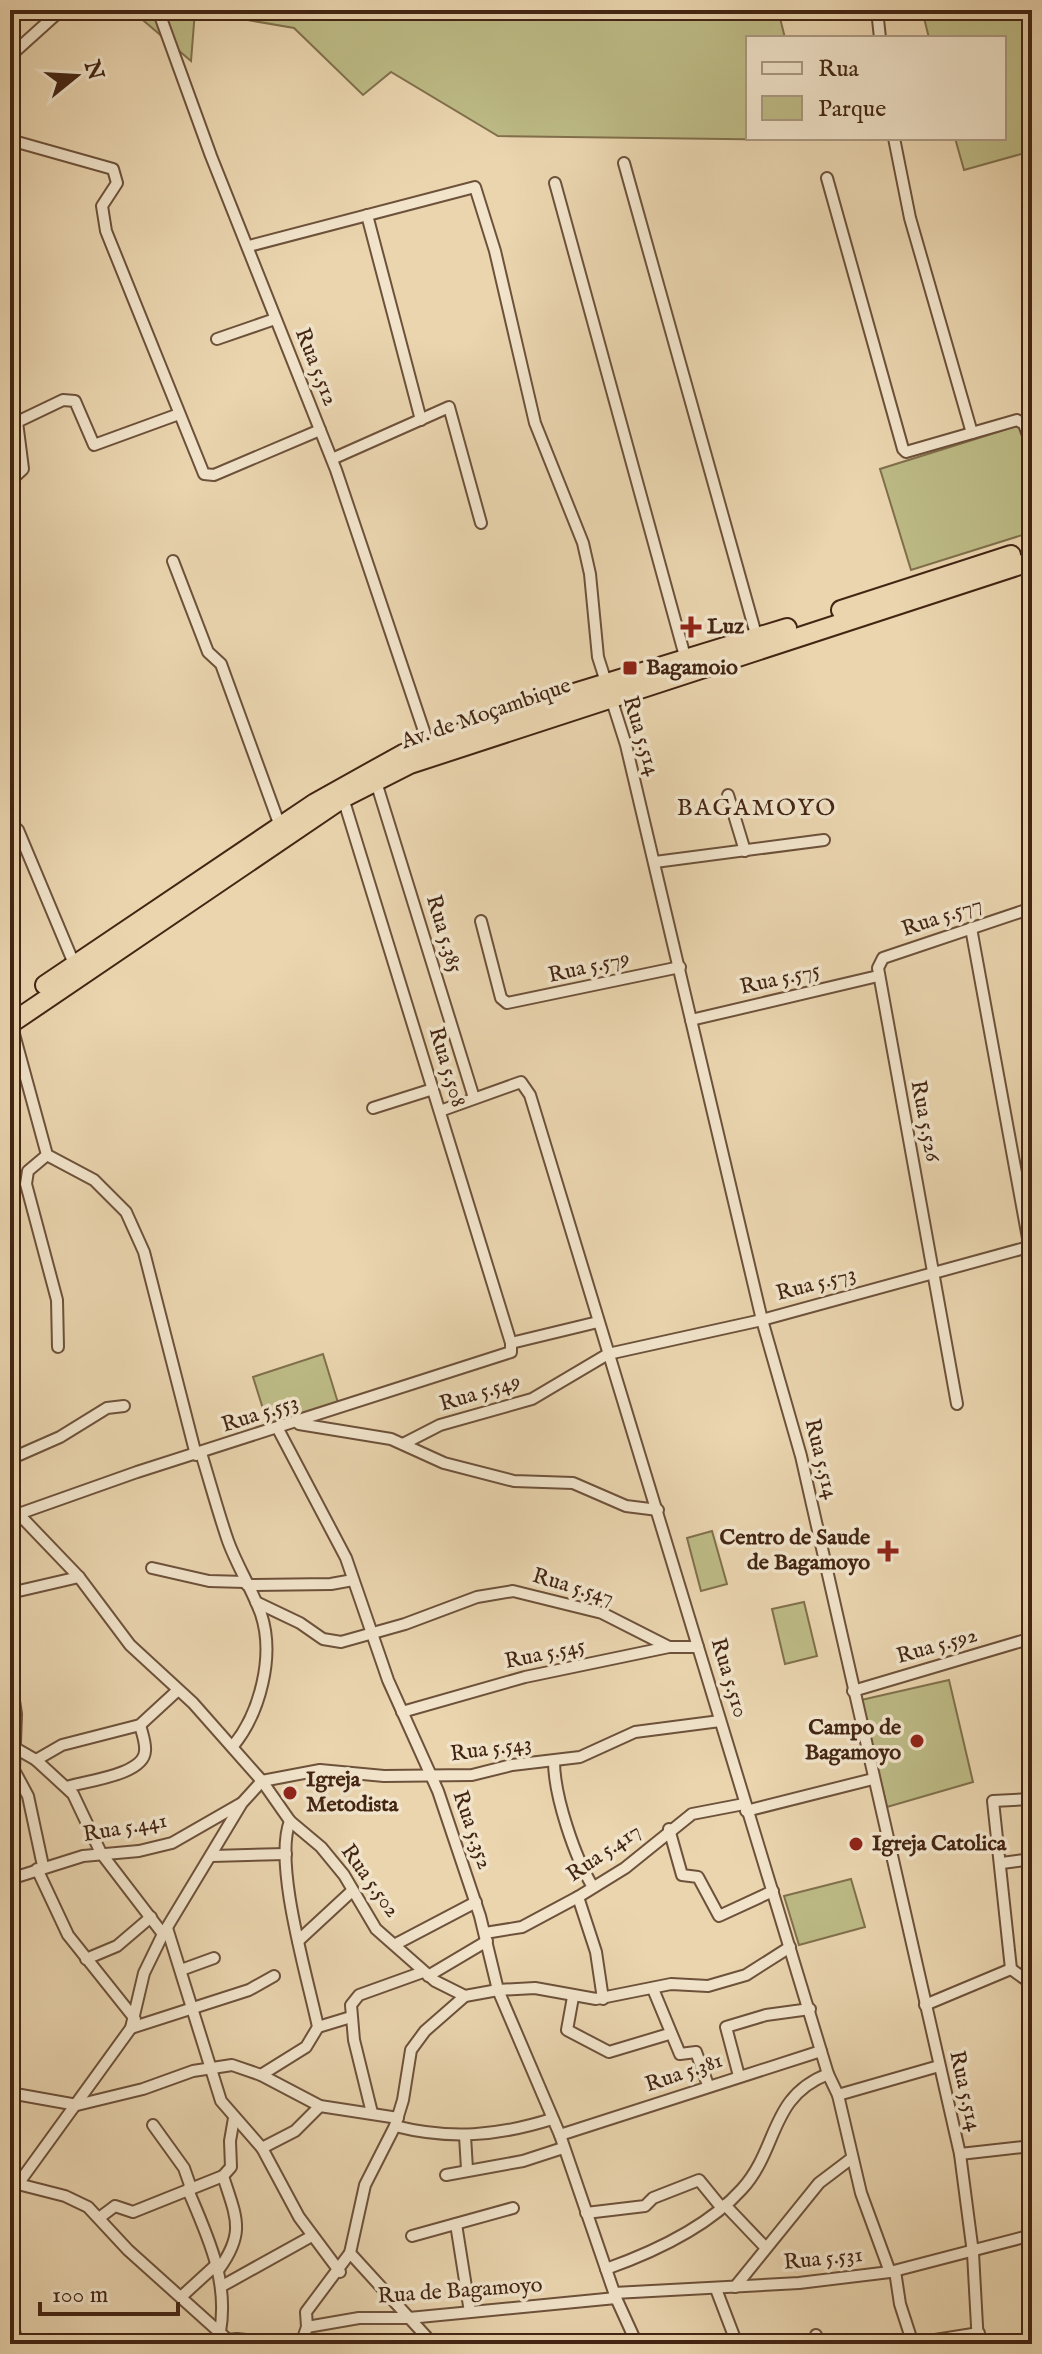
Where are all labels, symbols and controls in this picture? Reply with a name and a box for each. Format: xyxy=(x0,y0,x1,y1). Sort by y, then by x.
north arrow xyxy=(36,36,116,116)
legend xyxy=(746,36,1006,140)
text: Rua xyxy=(818,54,860,85)
text: N xyxy=(77,56,109,84)
text: Parque xyxy=(818,94,886,125)
street label: Rua 5.512 xyxy=(288,324,344,410)
place label: Luz xyxy=(707,613,745,641)
marker: Luz xyxy=(682,618,700,636)
place label: Bagamoio xyxy=(646,654,738,682)
marker: Bagamoio xyxy=(621,659,639,677)
street label: Av. de Moçambique xyxy=(396,672,575,756)
street label: Rua 5.514 xyxy=(616,693,666,779)
district label: BAGAMOYO xyxy=(677,793,837,824)
street label: Rua 5.577 xyxy=(898,890,986,944)
street label: Rua 5.385 xyxy=(419,892,469,976)
street label: Rua 5.579 xyxy=(545,944,633,990)
street label: Rua 5.575 xyxy=(737,956,823,1002)
street label: Rua 5.508 xyxy=(422,1024,472,1110)
street label: Rua 5.526 xyxy=(903,1078,947,1165)
street label: Rua 5.573 xyxy=(773,1260,859,1308)
street label: Rua 5.549 xyxy=(436,1367,524,1419)
street label: Rua 5.553 xyxy=(218,1388,302,1440)
street label: Rua 5.514 xyxy=(797,1416,845,1502)
place label: Centro de Saude de Bagamoyo xyxy=(720,1524,870,1577)
marker: Centro de Saude de Bagamoyo xyxy=(877,1540,899,1562)
street label: Rua 5.547 xyxy=(529,1562,617,1612)
street label: Rua 5.592 xyxy=(893,1621,981,1671)
street label: Rua 5.545 xyxy=(502,1632,588,1676)
street label: Rua 5.510 xyxy=(704,1635,754,1721)
place label: Campo de Bagamoyo xyxy=(805,1714,901,1767)
street label: Rua 5.543 xyxy=(448,1729,534,1769)
marker: Campo de Bagamoyo xyxy=(908,1732,926,1750)
place label: Igreja Metodista xyxy=(306,1766,399,1819)
marker: Igreja Metodista xyxy=(281,1784,299,1802)
street label: Rua 5.352 xyxy=(446,1787,498,1873)
street label: Rua 5.441 xyxy=(81,1807,169,1849)
street label: Rua 5.417 xyxy=(561,1817,647,1889)
place label: Igreja Catolica xyxy=(872,1830,1007,1858)
marker: Igreja Catolica xyxy=(847,1835,865,1853)
street label: Rua 5.502 xyxy=(334,1839,406,1923)
street label: Rua 5.381 xyxy=(642,2047,726,2099)
street label: Rua 5.514 xyxy=(942,2048,988,2134)
street label: Rua 5.531 xyxy=(782,2241,864,2277)
scale bar xyxy=(40,2266,178,2316)
street label: Rua de Bagamoyo xyxy=(377,2271,544,2311)
text: 100 m xyxy=(52,2280,108,2311)

